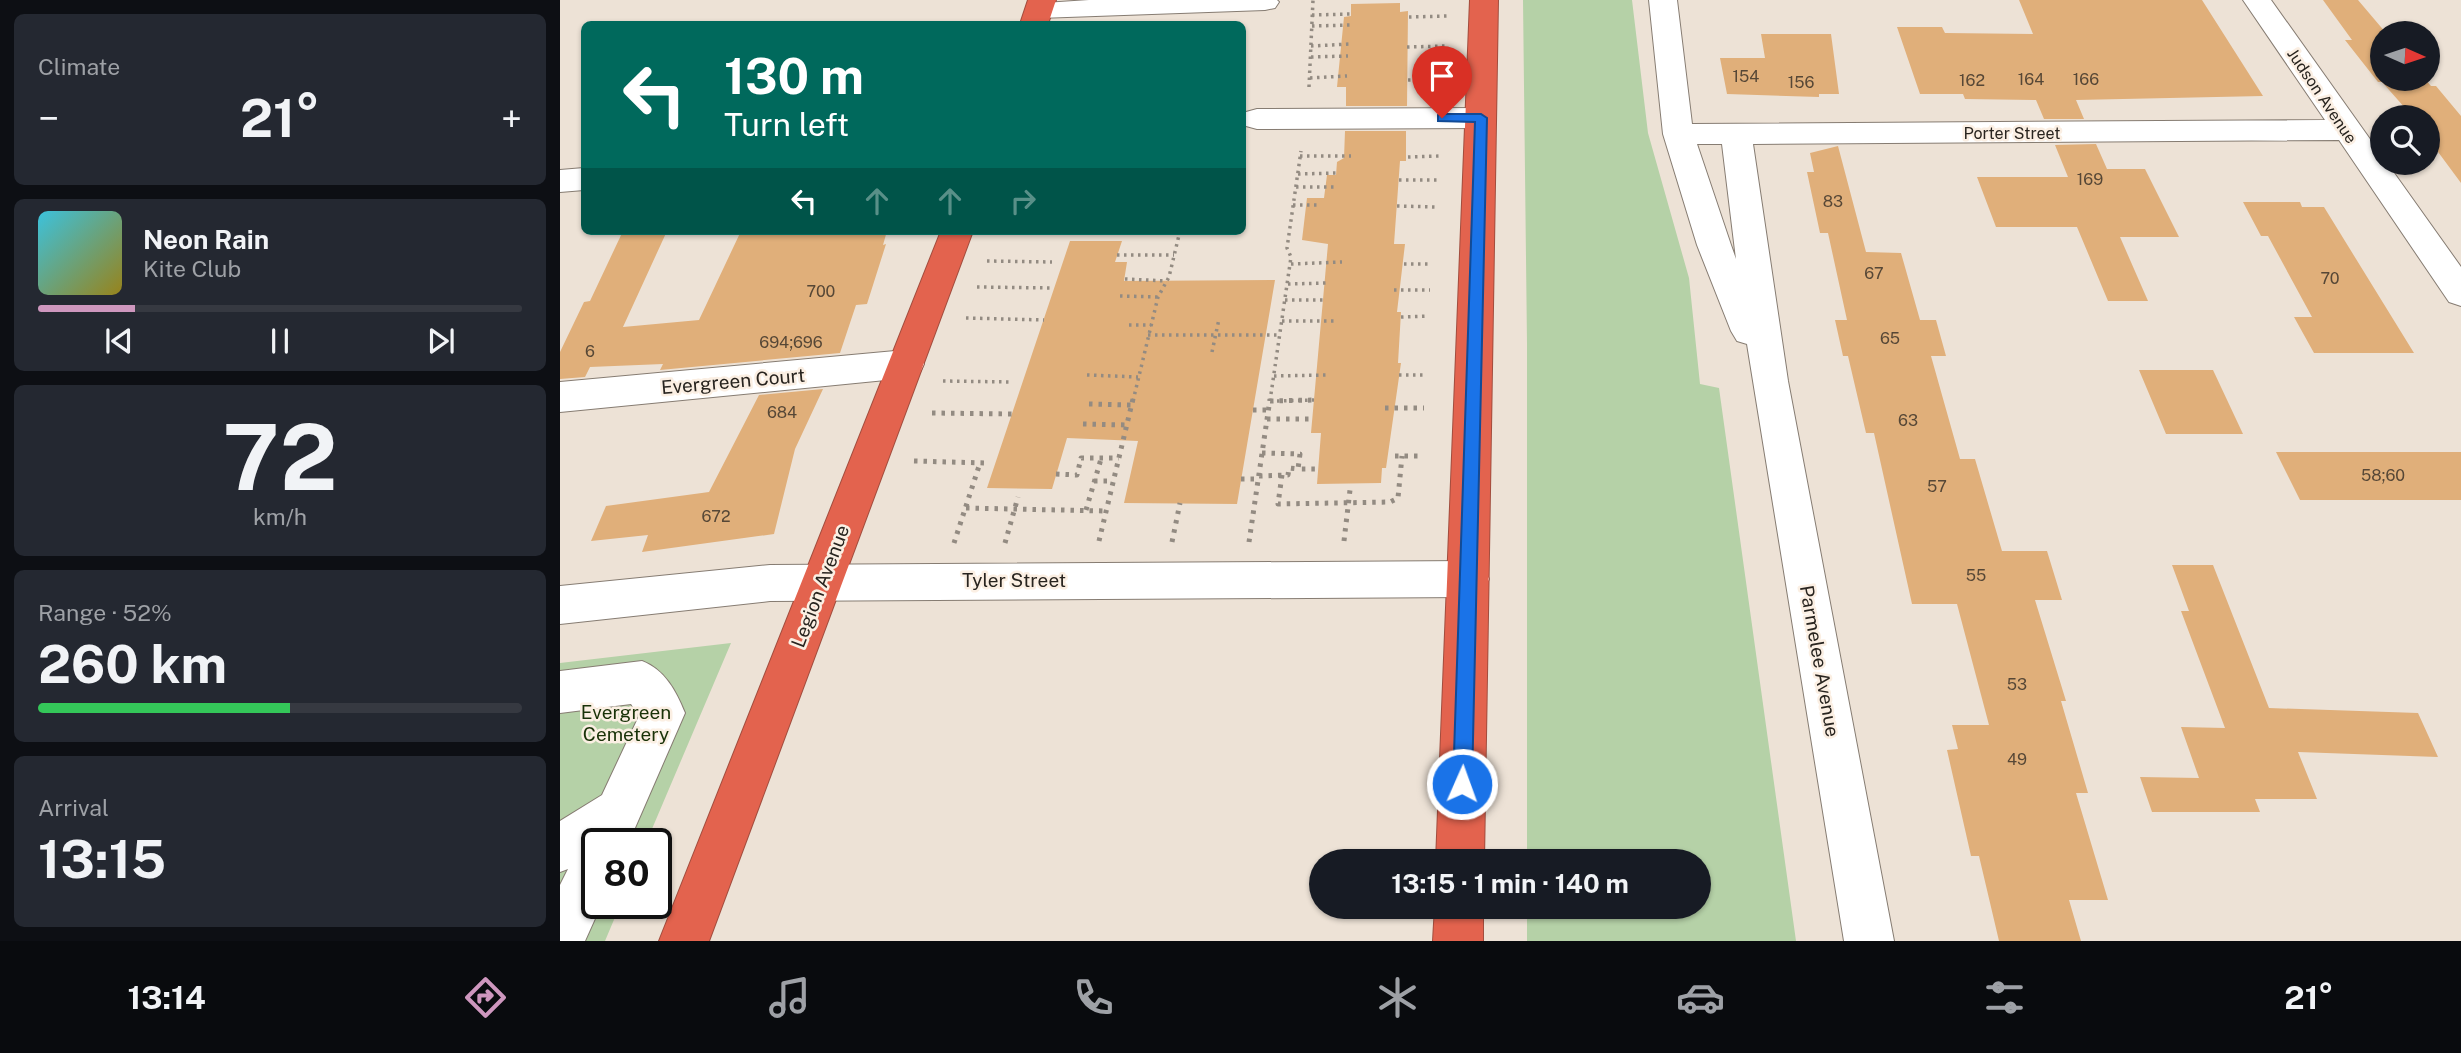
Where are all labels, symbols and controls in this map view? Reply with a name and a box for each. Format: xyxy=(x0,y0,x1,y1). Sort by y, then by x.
north arrow xyxy=(2370,21,2440,91)
map controls xyxy=(2370,21,2440,175)
street label: Judson Avenue xyxy=(2283,45,2361,147)
pin xyxy=(1412,46,1472,118)
text: 130 m xyxy=(724,47,864,105)
icon: left xyxy=(609,49,700,140)
text: Climate xyxy=(38,53,120,80)
icon: arrive xyxy=(1423,57,1461,95)
house number: 154 xyxy=(1733,67,1759,86)
house number: 164 xyxy=(2018,70,2044,89)
house number: 166 xyxy=(2073,70,2099,89)
house number: 162 xyxy=(1959,71,1985,90)
house number: 156 xyxy=(1788,73,1814,92)
text: 21° xyxy=(240,88,320,149)
text: − xyxy=(38,96,59,141)
text: + xyxy=(501,96,522,141)
button: search xyxy=(2370,105,2440,175)
text: Turn left xyxy=(724,106,849,143)
street label: Porter Street xyxy=(1963,124,2061,143)
house number: 169 xyxy=(2077,170,2103,189)
icon: left xyxy=(785,182,823,220)
icon: ahead xyxy=(858,182,896,220)
icon: ahead xyxy=(931,182,969,220)
icon: right xyxy=(1004,182,1042,220)
house number: 83 xyxy=(1823,192,1843,211)
text: Neon Rain xyxy=(143,224,269,255)
text: Kite Club xyxy=(143,255,241,282)
house number: 67 xyxy=(1864,264,1884,283)
house number: 70 xyxy=(2320,269,2340,288)
house number: 700 xyxy=(807,282,836,301)
icon: previous xyxy=(100,322,138,360)
icon: pause xyxy=(261,322,299,360)
icon: next xyxy=(422,322,460,360)
house number: 65 xyxy=(1880,329,1900,348)
house number: 694;696 xyxy=(759,333,823,352)
house number: 6 xyxy=(585,342,595,361)
street label: Evergreen Court xyxy=(660,364,806,398)
house number: 684 xyxy=(767,403,797,422)
text: 72 xyxy=(222,404,338,510)
house number: 63 xyxy=(1898,411,1918,430)
house number: 58;60 xyxy=(2361,466,2405,485)
house number: 57 xyxy=(1927,477,1947,496)
text: km/h xyxy=(253,503,307,530)
house number: 672 xyxy=(702,507,730,526)
street label: Legion Avenue xyxy=(787,522,853,650)
house number: 55 xyxy=(1966,566,1986,585)
street label: Tyler Street xyxy=(962,569,1066,591)
street label: Parmelee Avenue xyxy=(1796,583,1844,739)
text: Range · 52% xyxy=(38,599,172,626)
text: 260 km xyxy=(38,634,227,695)
house number: 53 xyxy=(2007,675,2027,694)
park label: Evergreen Cemetery xyxy=(581,701,671,745)
position arrow xyxy=(1425,747,1499,821)
house number: 49 xyxy=(2007,750,2027,769)
text: Arrival xyxy=(38,794,109,821)
speed limit sign: 80 xyxy=(581,828,672,919)
text: 13:15 xyxy=(38,829,166,890)
text: 13:15 · 1 min · 140 m xyxy=(1391,868,1629,899)
icon: directions xyxy=(461,973,510,1022)
icon: music xyxy=(765,973,814,1022)
icon: phone xyxy=(1069,973,1118,1022)
icon: climate xyxy=(1373,973,1422,1022)
icon: car xyxy=(1676,973,1725,1022)
icon: filters xyxy=(1980,973,2029,1022)
text: 13:14 xyxy=(127,979,206,1016)
text: 21° xyxy=(2284,979,2334,1016)

